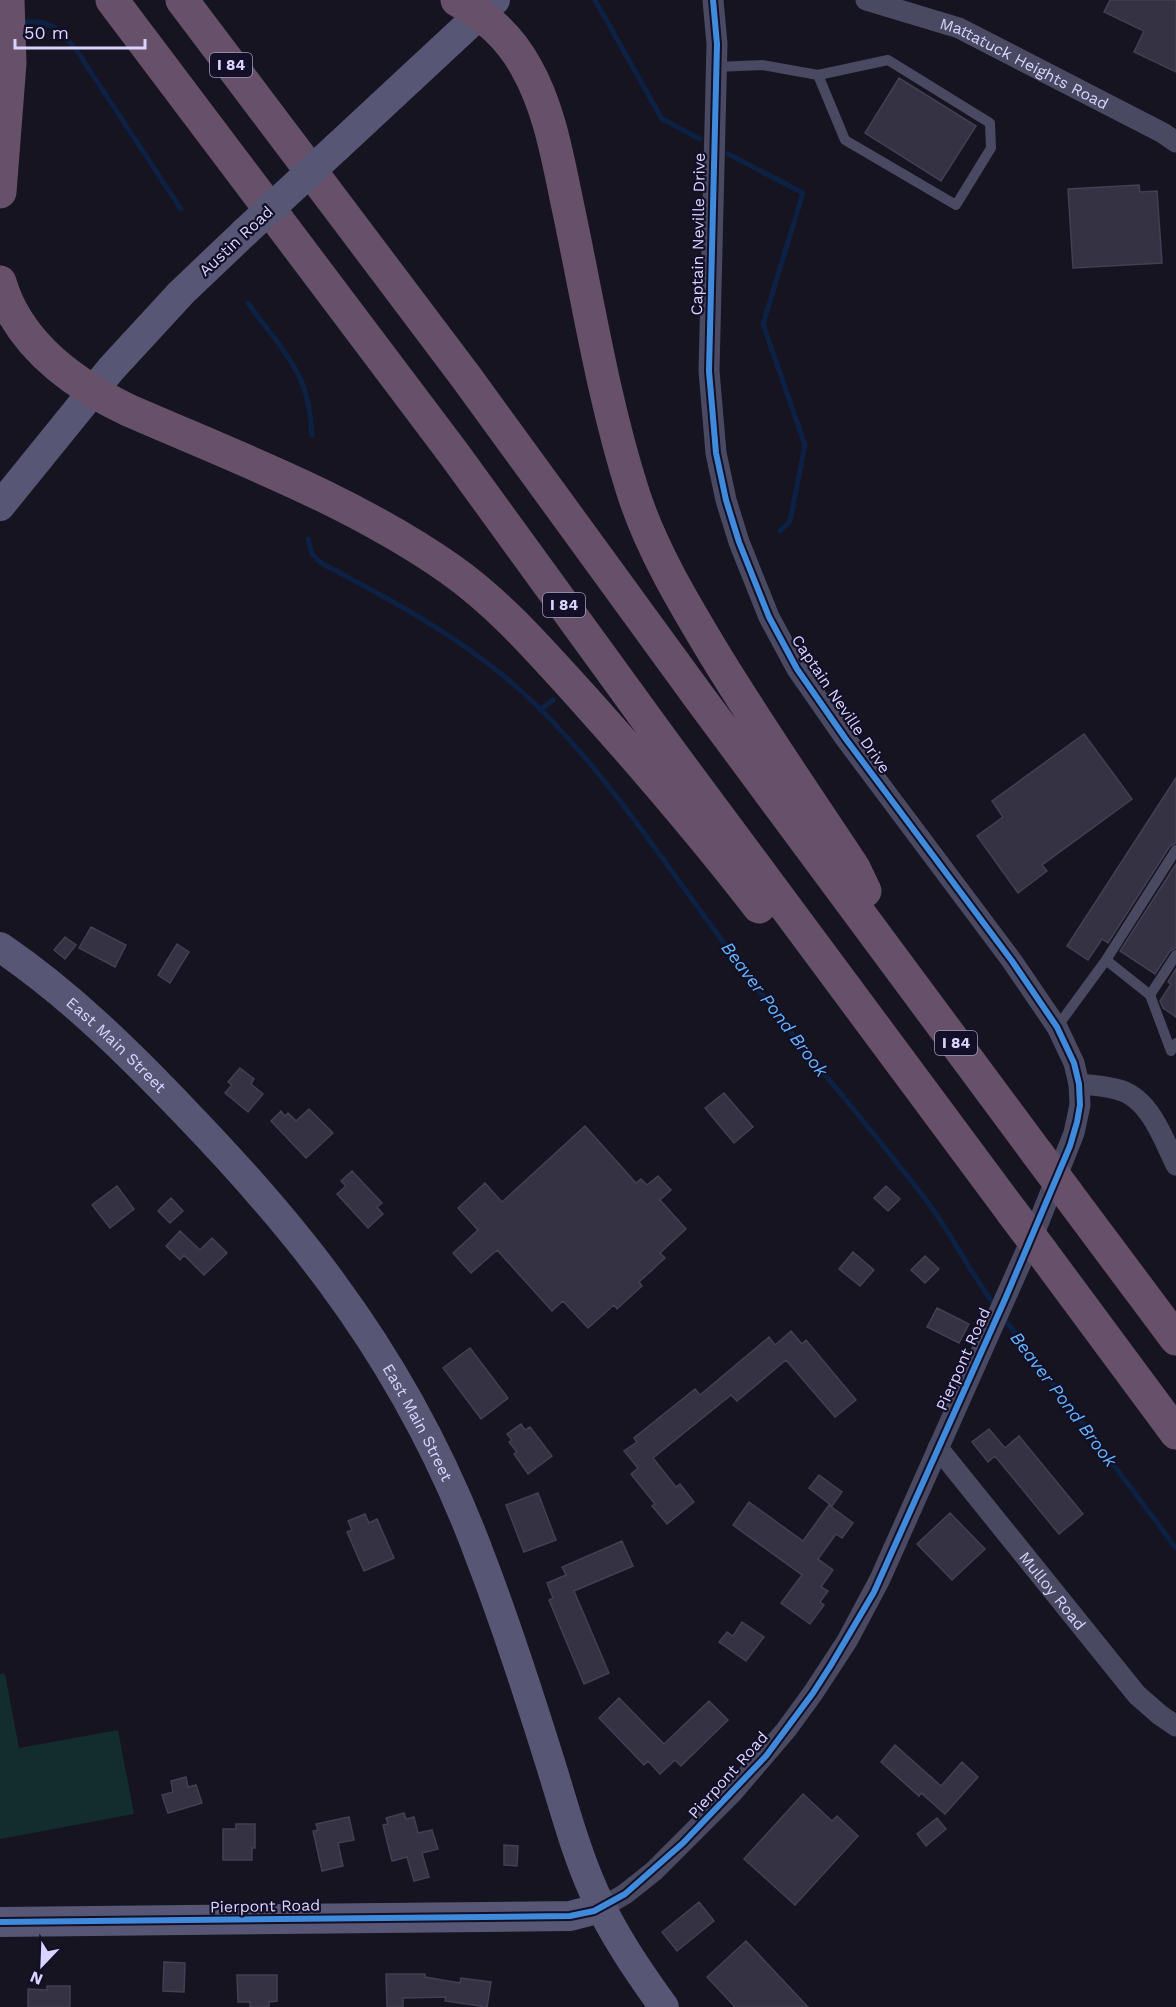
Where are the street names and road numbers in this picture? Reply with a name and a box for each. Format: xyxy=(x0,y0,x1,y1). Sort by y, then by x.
street label: Mattatuck Heights Road xyxy=(938,13,1112,113)
road number: I 84 xyxy=(210,53,252,77)
street label: Captain Neville Drive xyxy=(687,152,709,316)
street label: Austin Road xyxy=(195,202,277,280)
road number: I 84 xyxy=(543,593,585,617)
street label: Captain Neville Drive xyxy=(788,631,894,777)
street label: East Main Street xyxy=(63,993,170,1096)
road number: I 84 xyxy=(935,1031,977,1055)
street label: Pierpont Road xyxy=(932,1305,994,1413)
street label: East Main Street xyxy=(379,1360,457,1484)
street label: Mulloy Road xyxy=(1016,1548,1090,1633)
street label: Pierpont Road xyxy=(684,1728,772,1822)
street label: Pierpont Road xyxy=(210,1896,320,1916)

